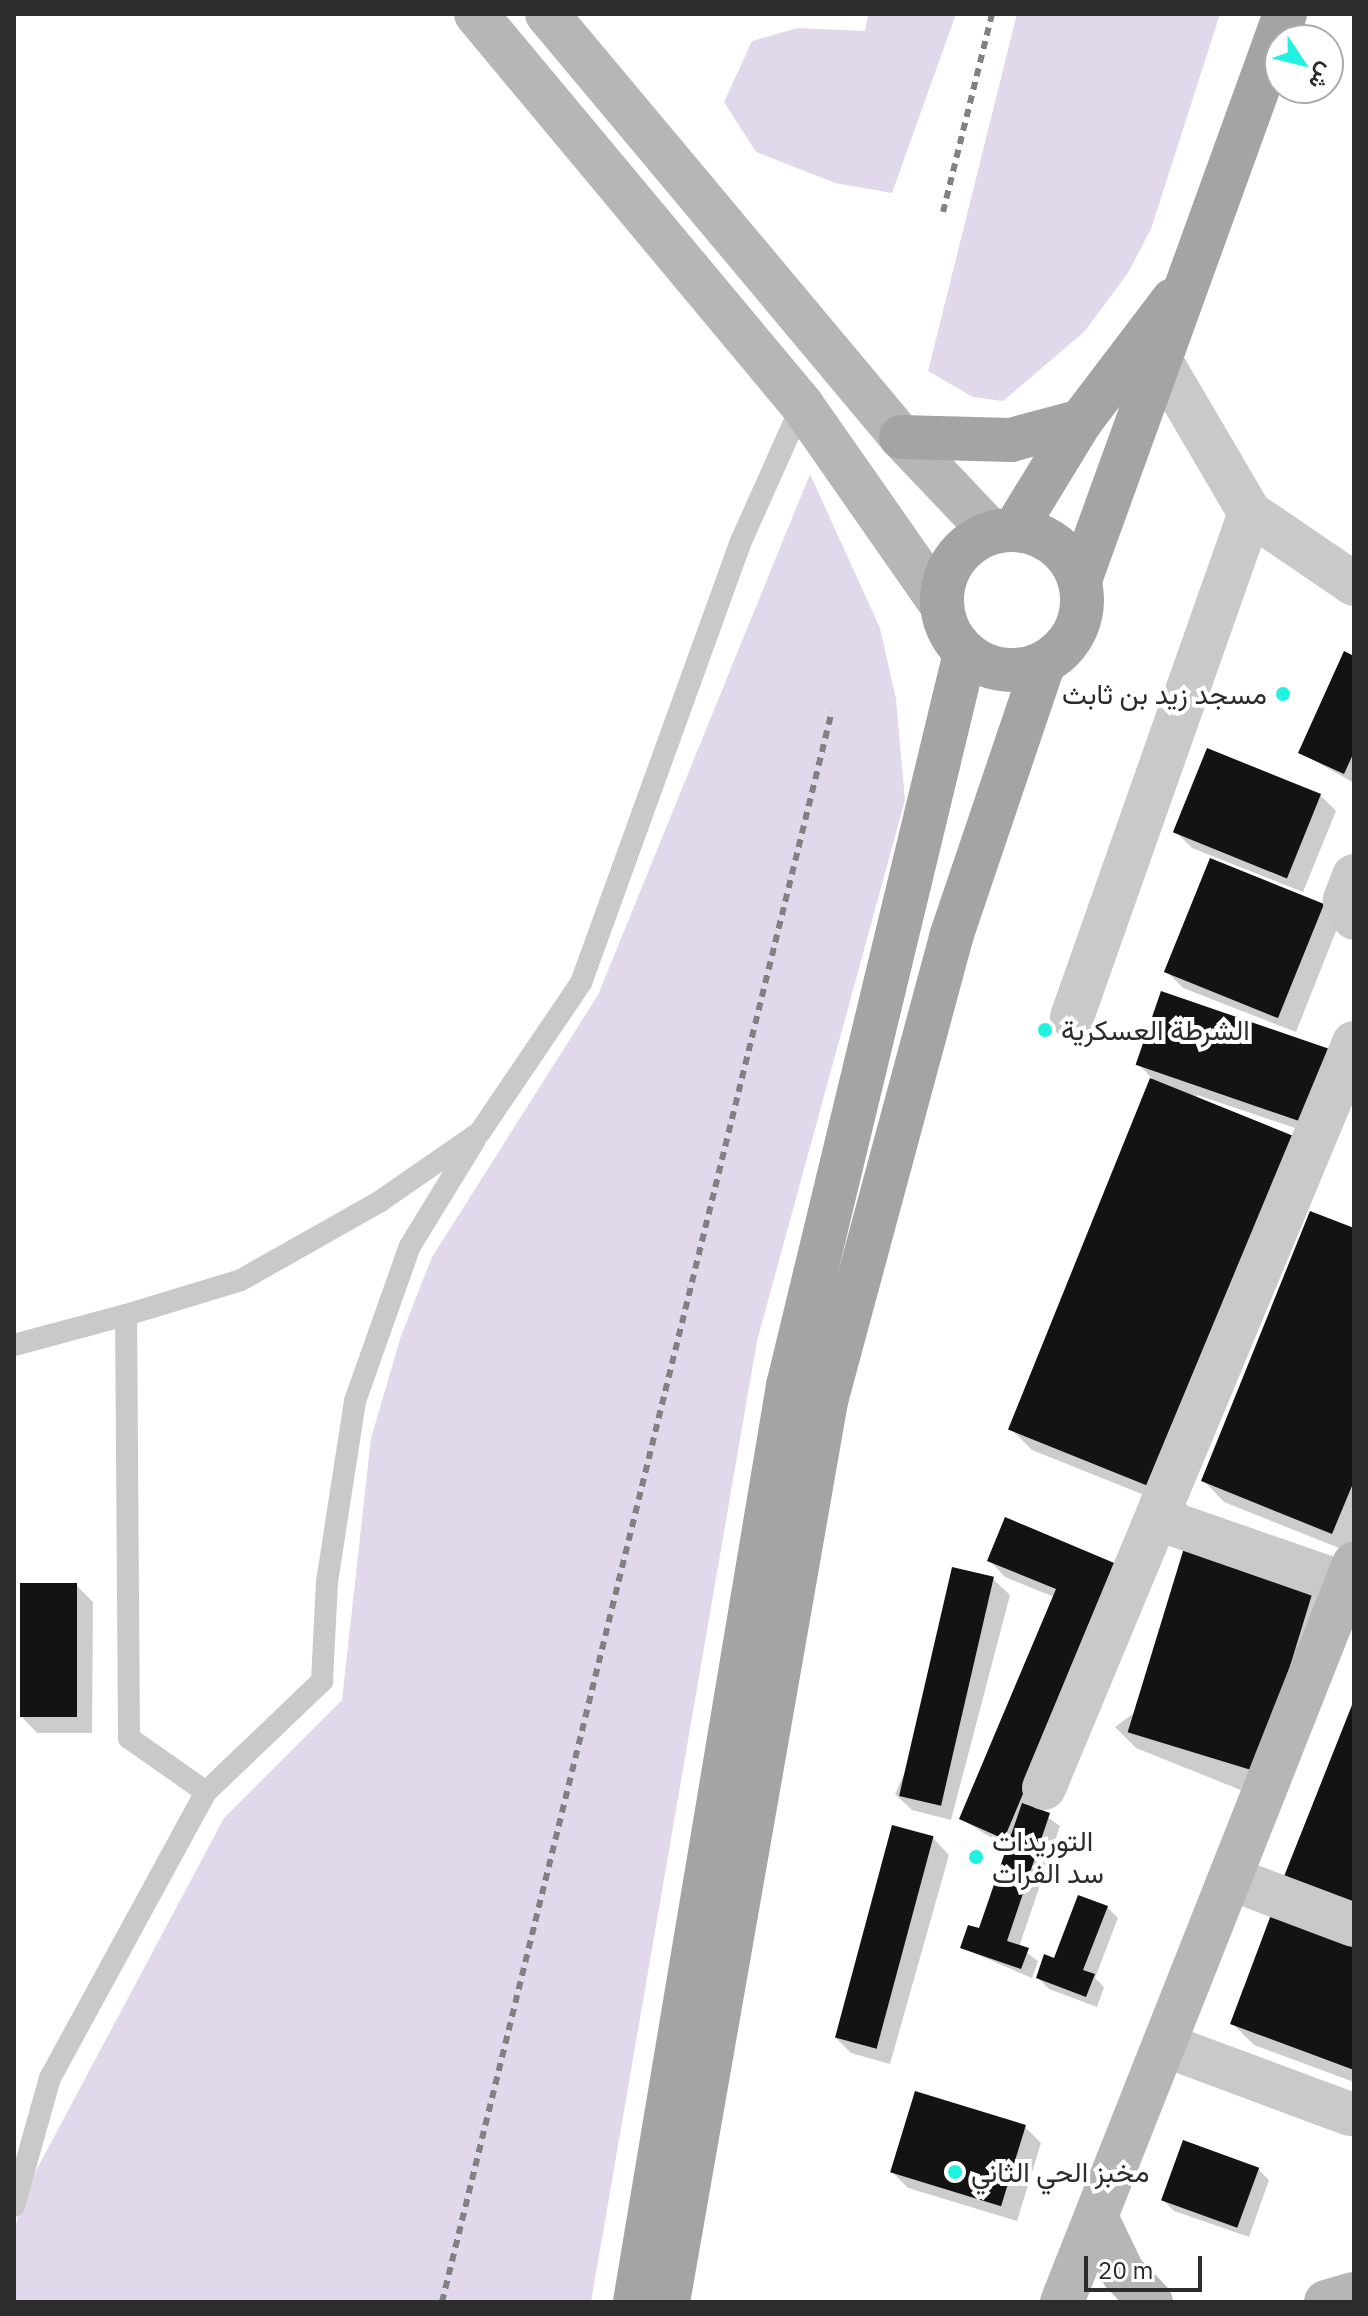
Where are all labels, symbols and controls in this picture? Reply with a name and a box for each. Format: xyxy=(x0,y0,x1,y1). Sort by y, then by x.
north arrow xyxy=(1264,24,1344,104)
text: ش xyxy=(1303,58,1342,96)
place label: مسجد زيد بن ثابث xyxy=(1062,677,1267,711)
marker: مسجد زيد بن ثابث xyxy=(1274,685,1292,703)
place label: الشرطة العسكرية xyxy=(1061,1013,1250,1047)
marker: الشرطة العسكرية xyxy=(1036,1021,1054,1039)
place label: التوريدات سد الفرات xyxy=(992,1824,1104,1890)
marker: التوريدات سد الفرات xyxy=(967,1848,985,1866)
place label: مخبز الحي الثاني xyxy=(971,2155,1149,2189)
marker: مخبز الحي الثاني xyxy=(946,2163,964,2181)
scale bar xyxy=(1088,2240,1206,2290)
text: 20 m xyxy=(1098,2254,1153,2286)

